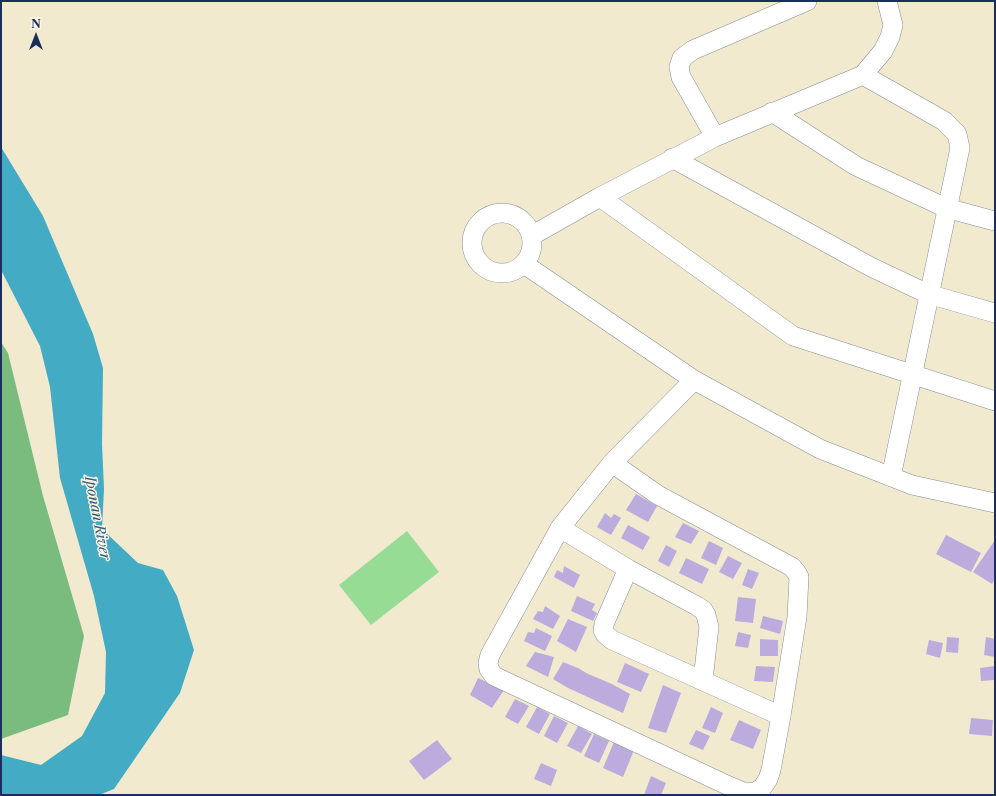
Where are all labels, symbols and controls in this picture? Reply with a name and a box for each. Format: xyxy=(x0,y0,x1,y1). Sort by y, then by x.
north arrow xyxy=(16,16,56,56)
text: N xyxy=(31,17,41,31)
water label: Iponan River xyxy=(81,475,113,561)

